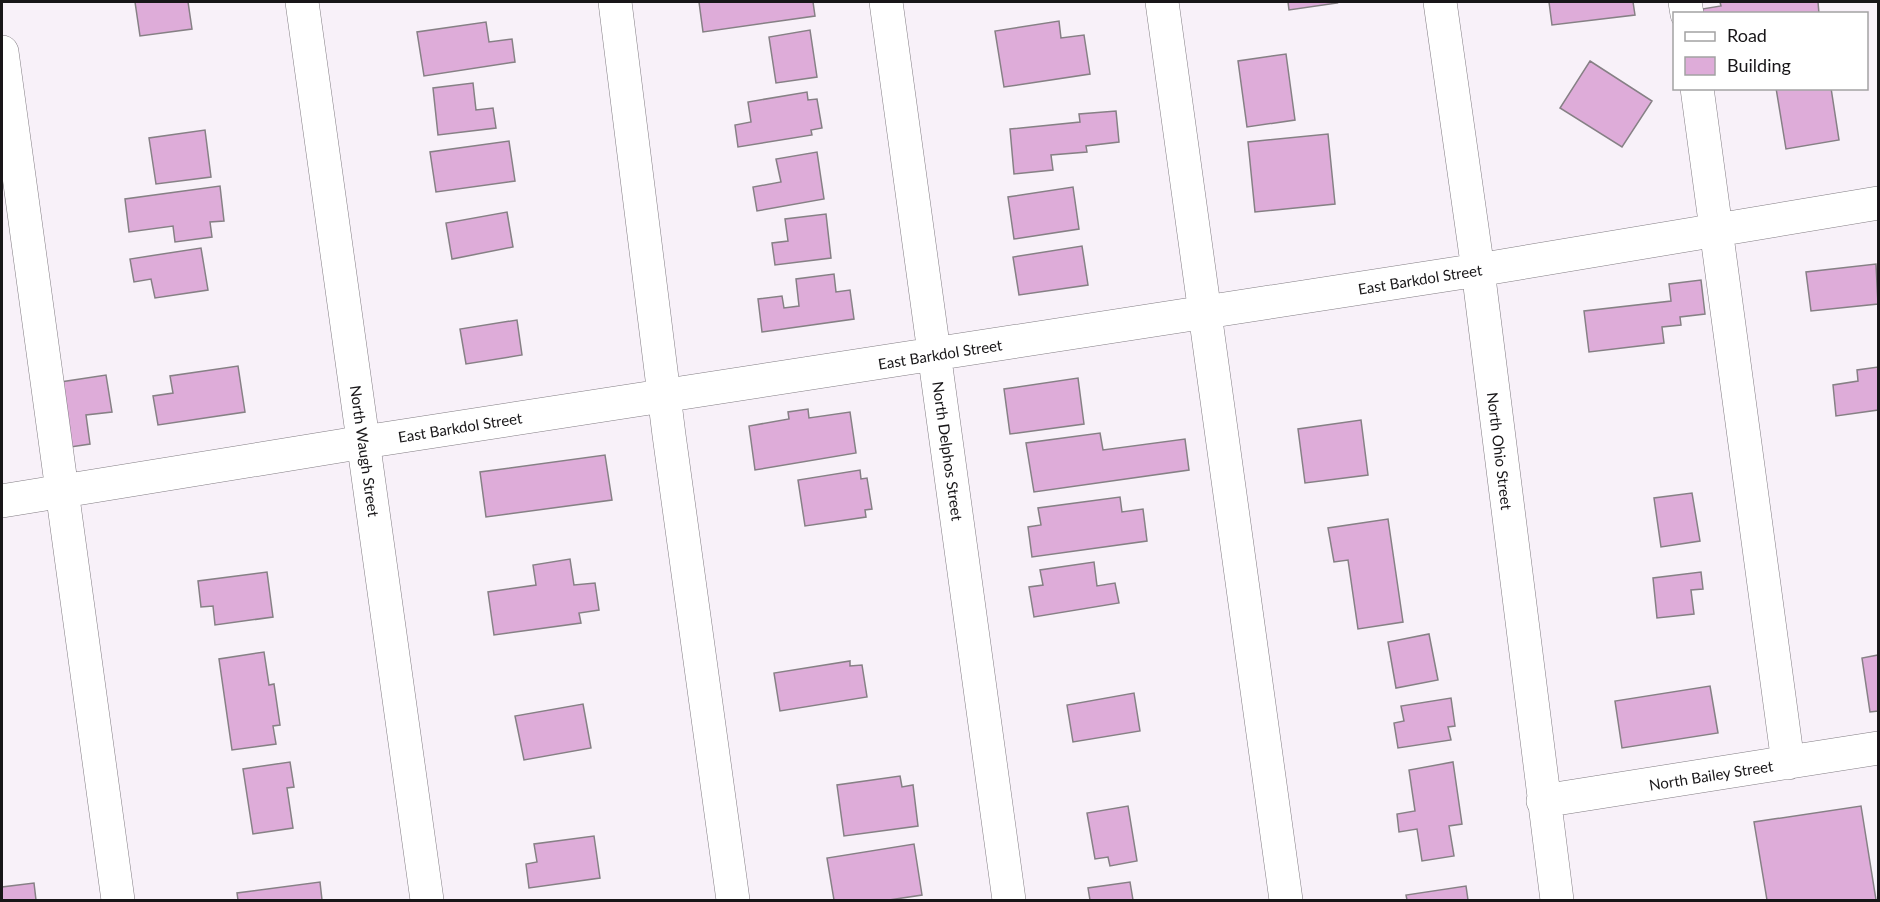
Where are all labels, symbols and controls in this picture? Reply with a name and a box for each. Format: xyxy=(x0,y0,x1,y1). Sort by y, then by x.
legend xyxy=(1673,12,1868,90)
text: Road xyxy=(1727,24,1767,46)
text: Building xyxy=(1727,54,1791,76)
street label: East Barkdol Street xyxy=(1357,260,1484,298)
street label: East Barkdol Street xyxy=(877,335,1004,373)
street label: North Delphos Street xyxy=(929,380,967,523)
street label: North Waugh Street xyxy=(347,384,383,519)
street label: North Ohio Street xyxy=(1484,391,1516,511)
street label: East Barkdol Street xyxy=(397,408,524,446)
street label: North Bailey Street xyxy=(1648,756,1775,794)

